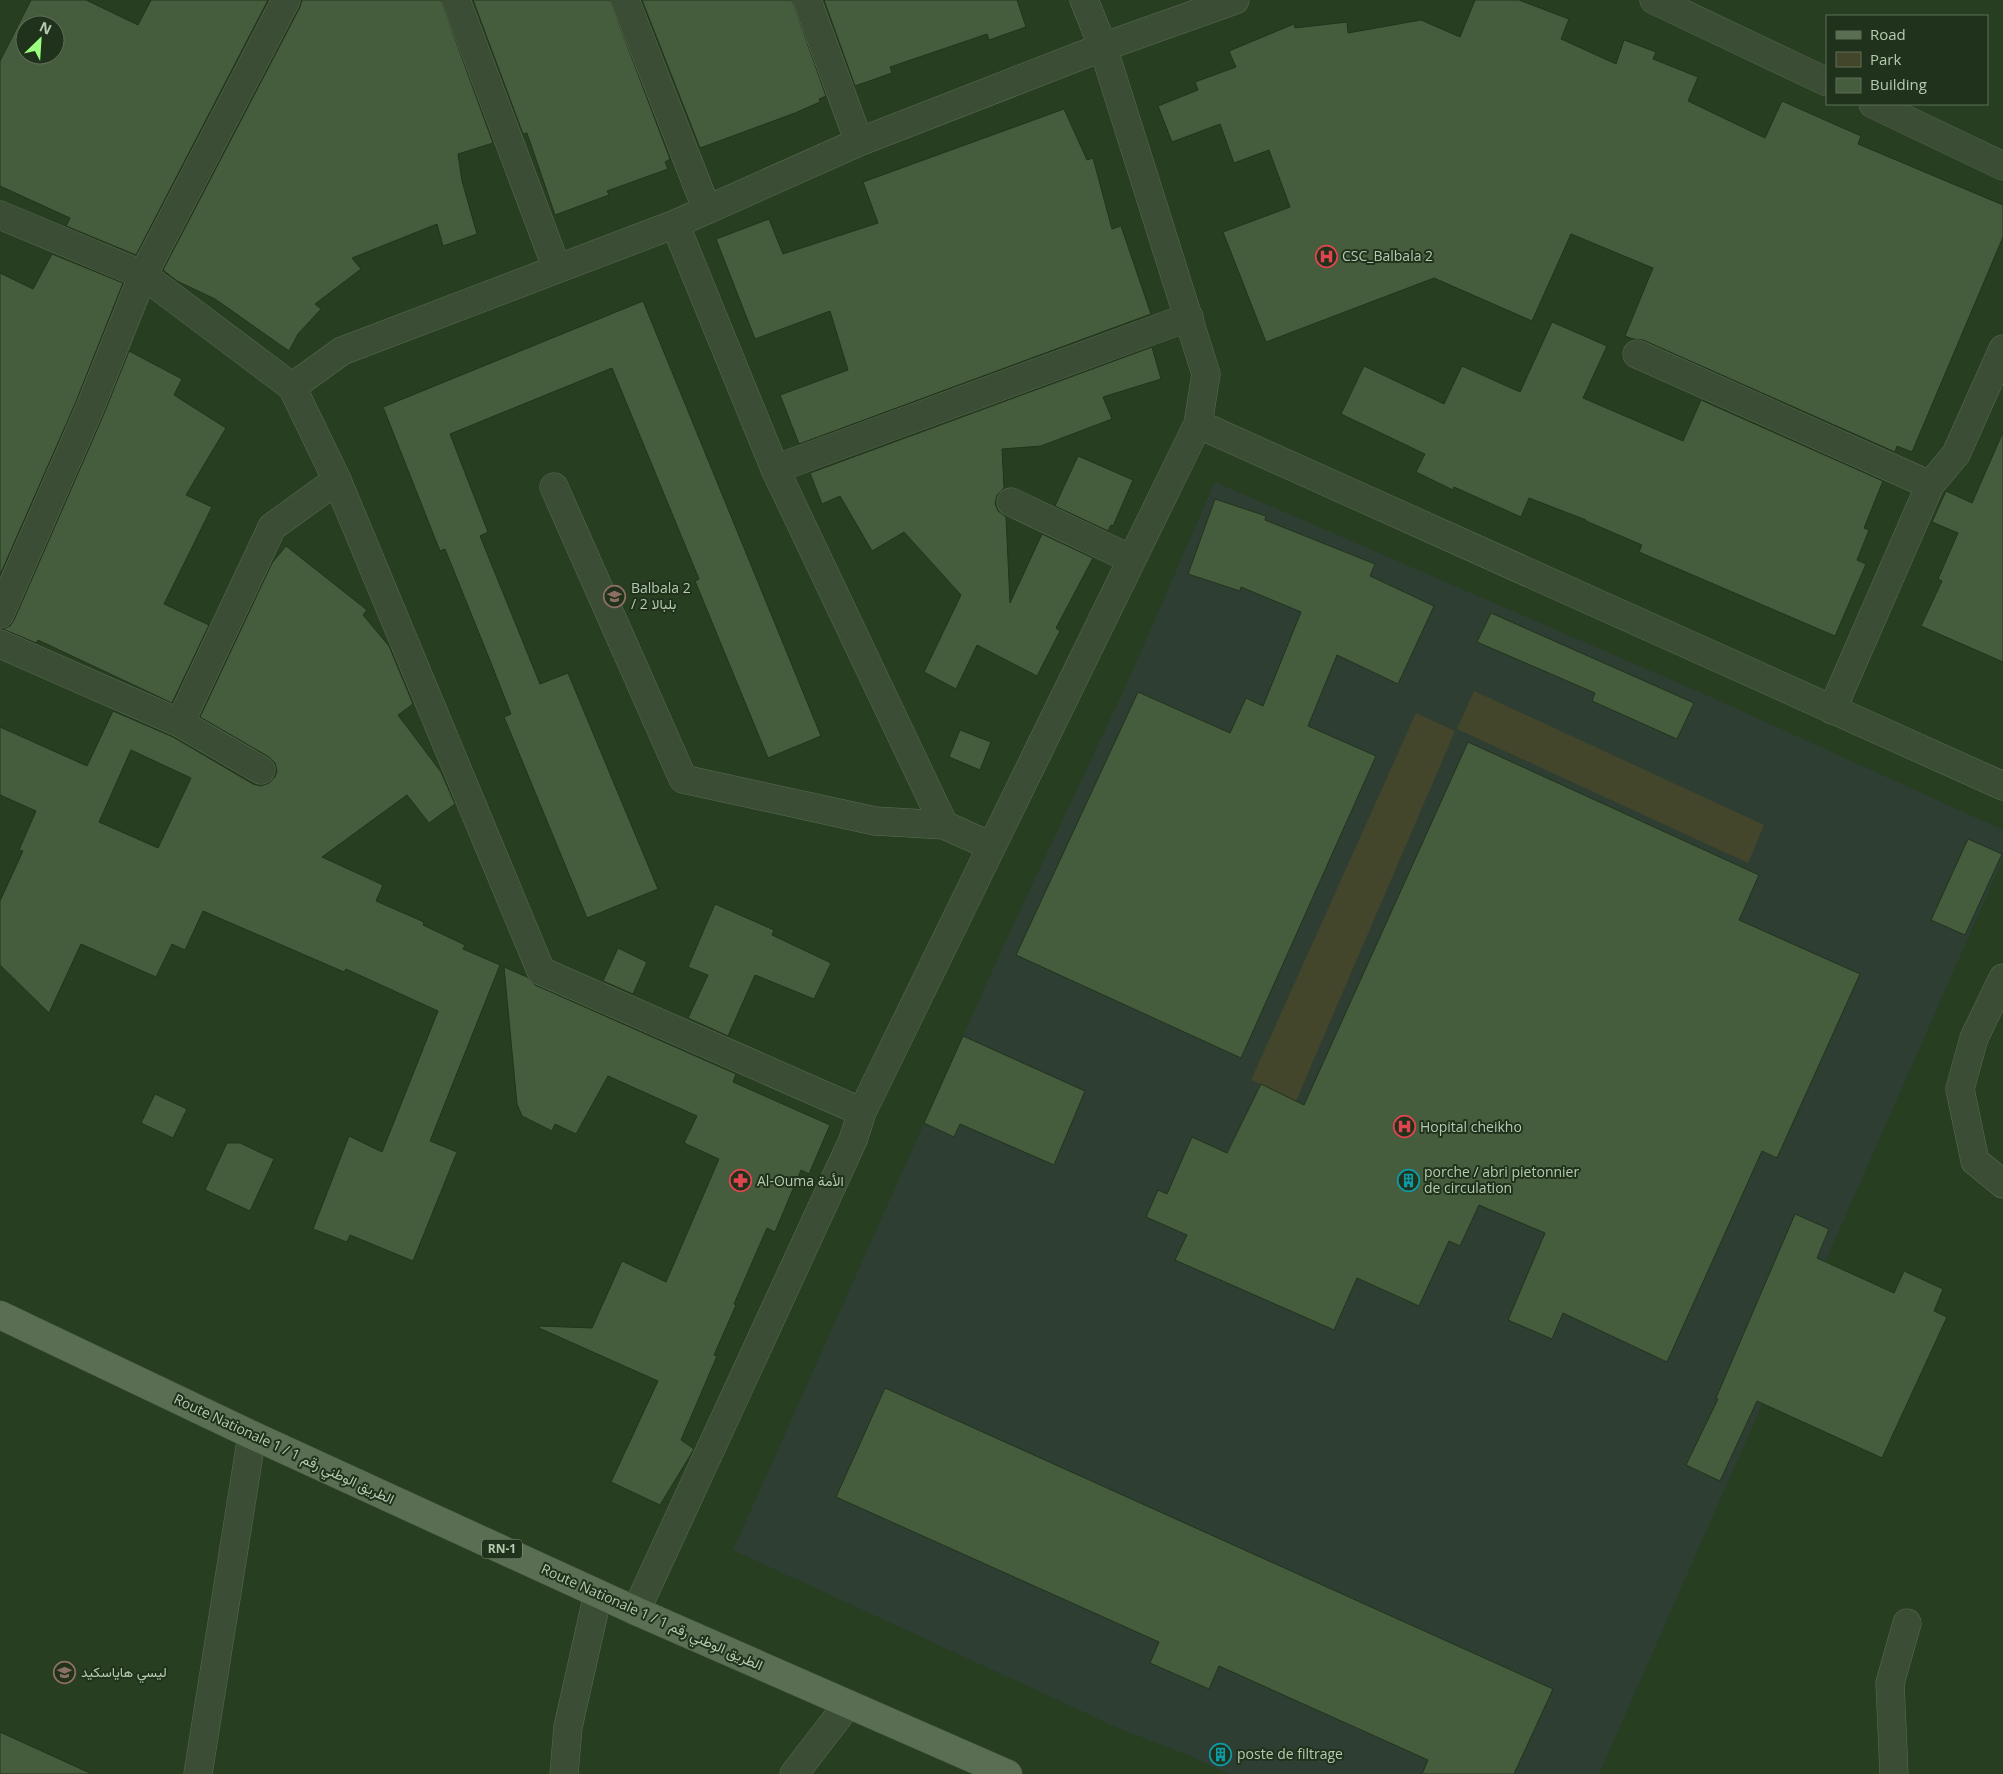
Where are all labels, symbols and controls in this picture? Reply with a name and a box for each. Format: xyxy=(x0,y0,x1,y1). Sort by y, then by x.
north arrow xyxy=(15,15,65,65)
legend xyxy=(1826,15,1988,105)
text: N xyxy=(37,17,55,39)
text: Road xyxy=(1870,24,1906,44)
text: Park xyxy=(1870,49,1901,69)
text: Building xyxy=(1870,74,1927,94)
hospital icon: CSC_Balbala 2 xyxy=(1314,244,1338,268)
place label: CSC_Balbala 2 xyxy=(1342,246,1433,265)
place label: Balbala 2 / بلبالا 2 xyxy=(631,578,691,613)
school or university icon: Balbala 2 / بلبالا 2 xyxy=(603,584,627,608)
hospital icon: Hopital cheikho xyxy=(1392,1115,1416,1139)
place label: Hopital cheikho xyxy=(1420,1117,1522,1136)
place label: porche / abri pietonnier de circulation xyxy=(1424,1162,1579,1197)
building icon: porche / abri pietonnier de circulation xyxy=(1396,1168,1420,1192)
pharmacy icon: Al-Ouma الأمة xyxy=(729,1169,753,1193)
place label: Al-Ouma الأمة xyxy=(757,1171,844,1190)
street label: Route Nationale 1 / الطريق الوطني رقم 1 xyxy=(170,1389,397,1511)
road number: RN-1 xyxy=(482,1540,522,1558)
street label: Route Nationale 1 / الطريق الوطني رقم 1 xyxy=(537,1559,766,1677)
school or university icon: ليسي هاياسكيد xyxy=(53,1660,77,1684)
place label: ليسي هاياسكيد xyxy=(81,1662,167,1684)
building icon: poste de filtrage xyxy=(1209,1742,1233,1766)
place label: poste de filtrage xyxy=(1237,1744,1343,1763)

